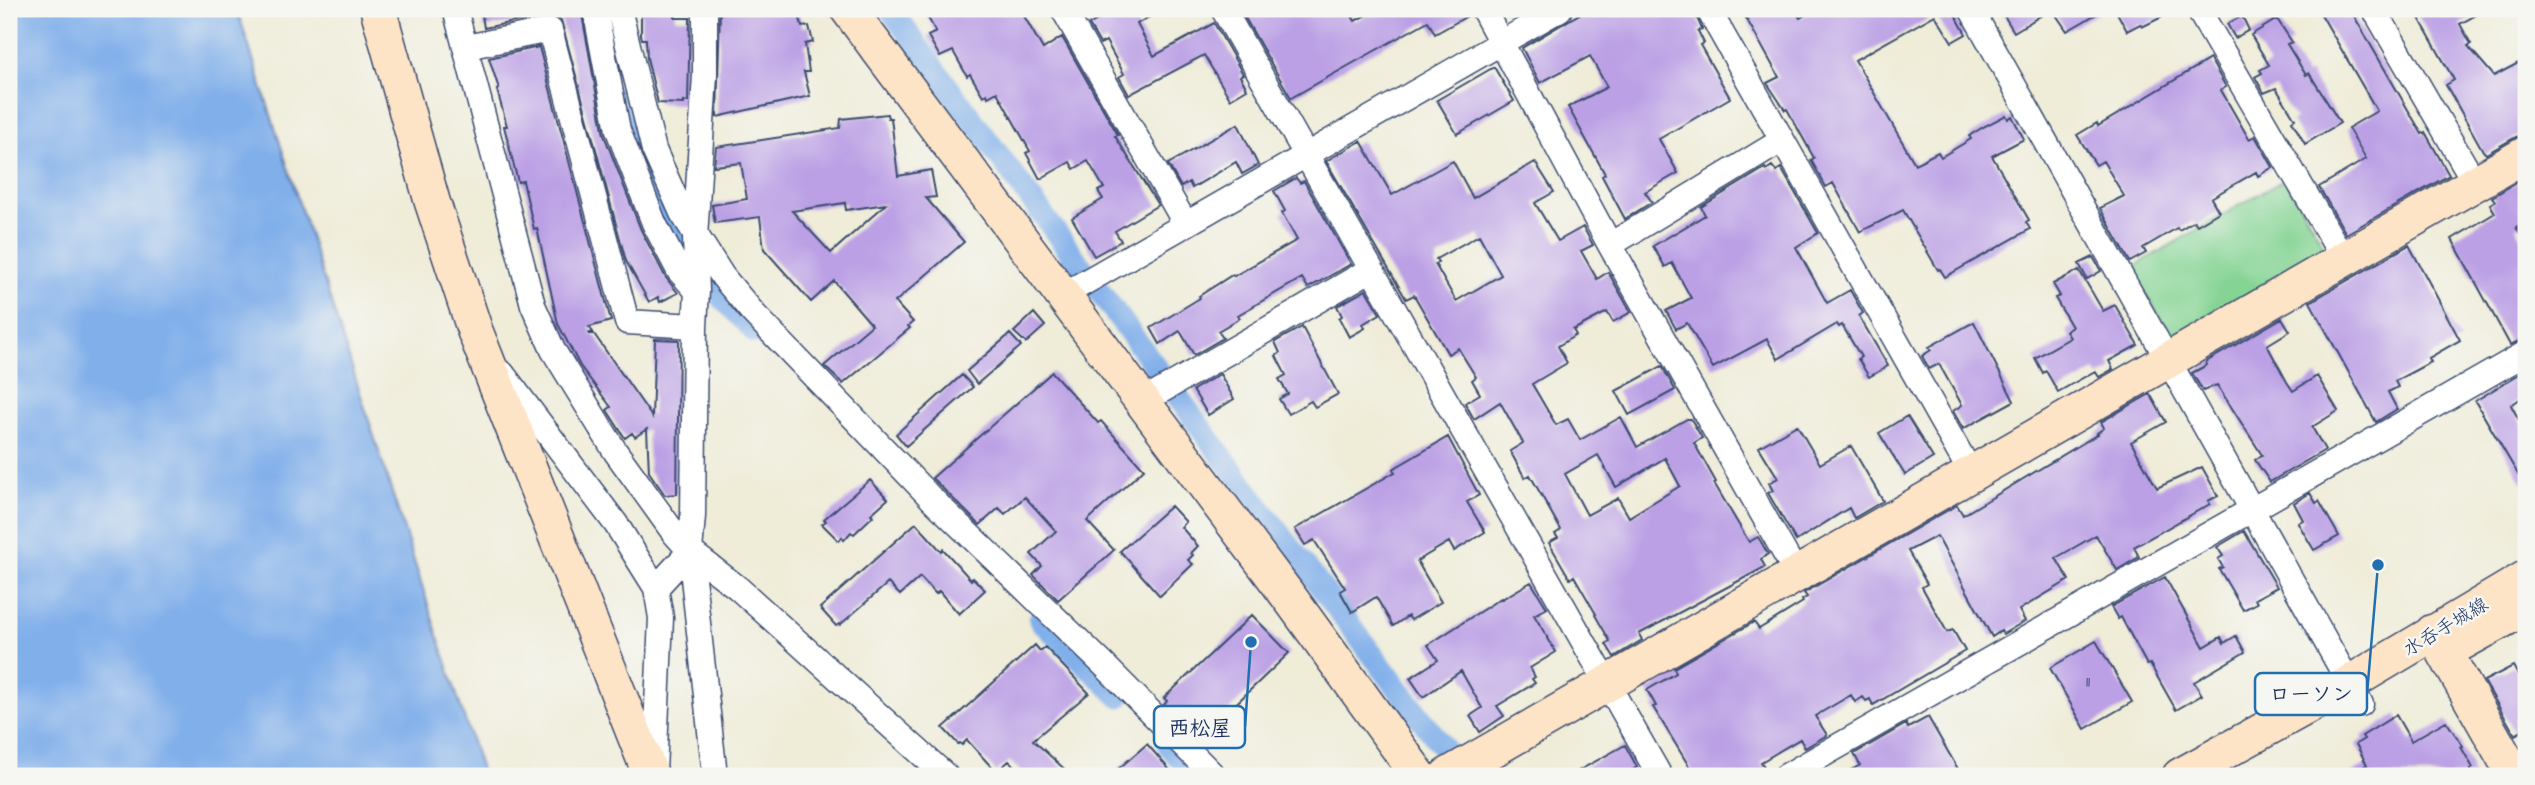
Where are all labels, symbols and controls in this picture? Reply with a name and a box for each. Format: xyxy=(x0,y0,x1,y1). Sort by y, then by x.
street label: 水呑手城線 xyxy=(2398,591,2493,663)
house number: 11 xyxy=(2086,671,2090,693)
callout: ローソン xyxy=(2255,673,2367,715)
text: ローソン xyxy=(2269,680,2353,709)
callout: 西松屋 xyxy=(1154,706,1245,748)
text: 西松屋 xyxy=(1169,714,1232,743)

